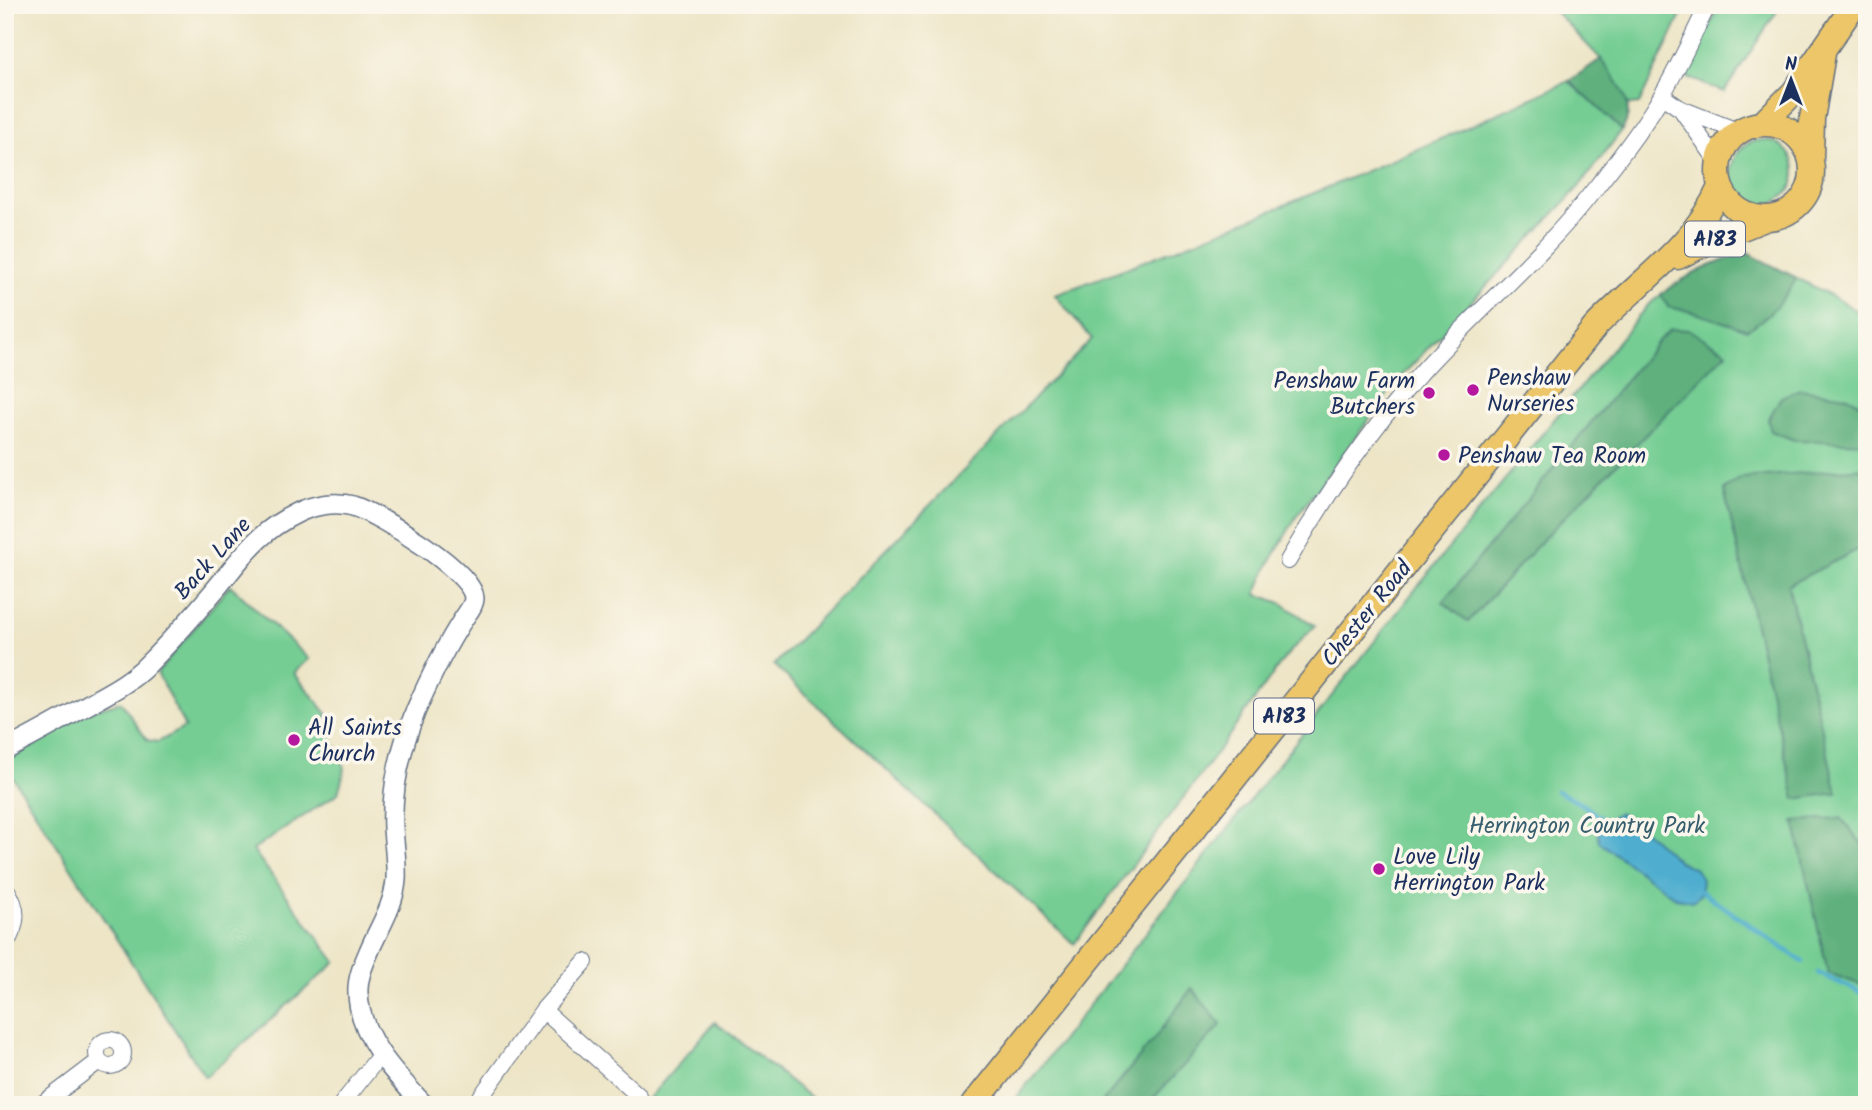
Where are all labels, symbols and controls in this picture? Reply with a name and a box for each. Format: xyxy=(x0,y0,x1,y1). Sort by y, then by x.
north arrow xyxy=(1756,46,1826,116)
text: N xyxy=(1785,50,1797,80)
road number: A183 xyxy=(1685,222,1745,256)
place label: Penshaw Nurseries xyxy=(1487,361,1575,423)
place label: Penshaw Farm Butchers xyxy=(1274,364,1415,426)
marker: Penshaw Nurseries xyxy=(1465,382,1481,398)
marker: Penshaw Farm Butchers xyxy=(1421,385,1437,401)
place label: Penshaw Tea Room xyxy=(1458,439,1646,475)
marker: Penshaw Tea Room xyxy=(1436,447,1452,463)
street label: Back Lane xyxy=(166,510,261,609)
street label: Chester Road xyxy=(1313,553,1422,676)
road number: A183 xyxy=(1254,698,1314,734)
place label: All Saints Church xyxy=(308,711,402,773)
marker: All Saints Church xyxy=(286,732,302,748)
park label: Herrington Country Park xyxy=(1469,809,1705,845)
place label: Love Lily Herrington Park xyxy=(1393,840,1545,902)
marker: Love Lily Herrington Park xyxy=(1371,861,1387,877)

